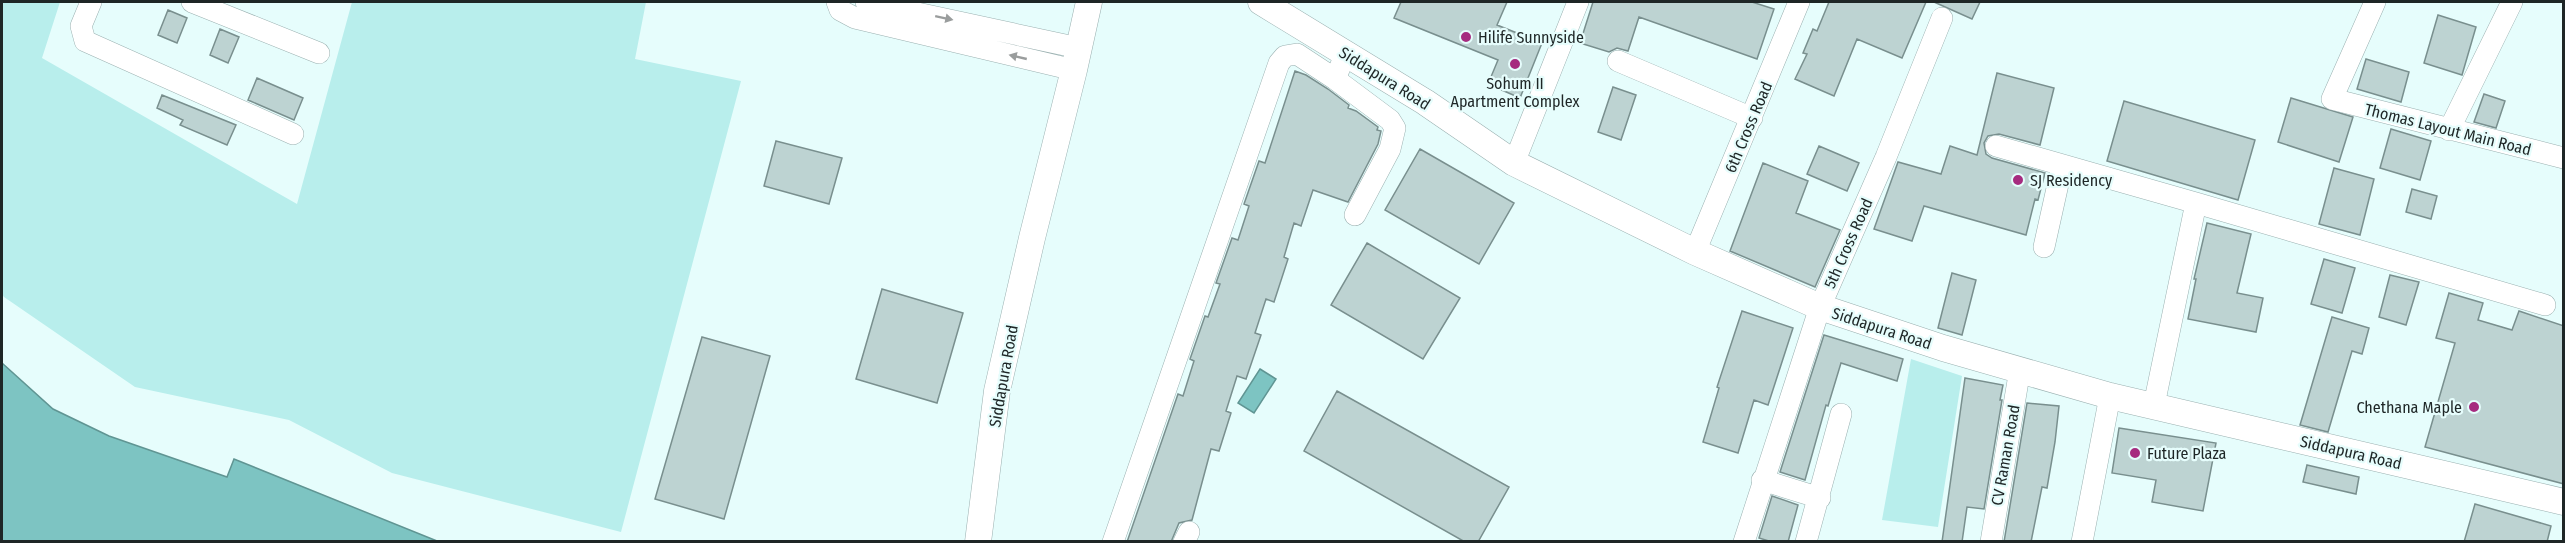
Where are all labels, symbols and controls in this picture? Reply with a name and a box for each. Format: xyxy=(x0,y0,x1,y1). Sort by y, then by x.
one-way arrow xyxy=(934,13,953,23)
place label: Hilife Sunnyside xyxy=(1478,28,1584,47)
marker: Hilife Sunnyside xyxy=(1459,30,1473,44)
street label: Siddapura Road xyxy=(1336,43,1434,114)
one-way arrow xyxy=(1008,51,1027,61)
marker: Sohum II Apartment Complex xyxy=(1508,57,1522,71)
place label: Sohum II Apartment Complex xyxy=(1450,74,1580,111)
street label: 6th Cross Road xyxy=(1721,79,1776,176)
street label: Thomas Layout Main Road xyxy=(2363,100,2533,159)
place label: SJ Residency xyxy=(2030,171,2113,190)
marker: SJ Residency xyxy=(2011,173,2025,187)
street label: 5th Cross Road xyxy=(1820,195,1877,291)
street label: Siddapura Road xyxy=(1830,303,1934,354)
street label: Siddapura Road xyxy=(985,323,1022,429)
place label: Chethana Maple xyxy=(2356,398,2462,417)
marker: Chethana Maple xyxy=(2467,400,2481,414)
street label: CV Raman Road xyxy=(1987,403,2024,507)
street label: Siddapura Road xyxy=(2298,432,2404,473)
place label: Future Plaza xyxy=(2147,444,2227,463)
marker: Future Plaza xyxy=(2128,446,2142,460)

